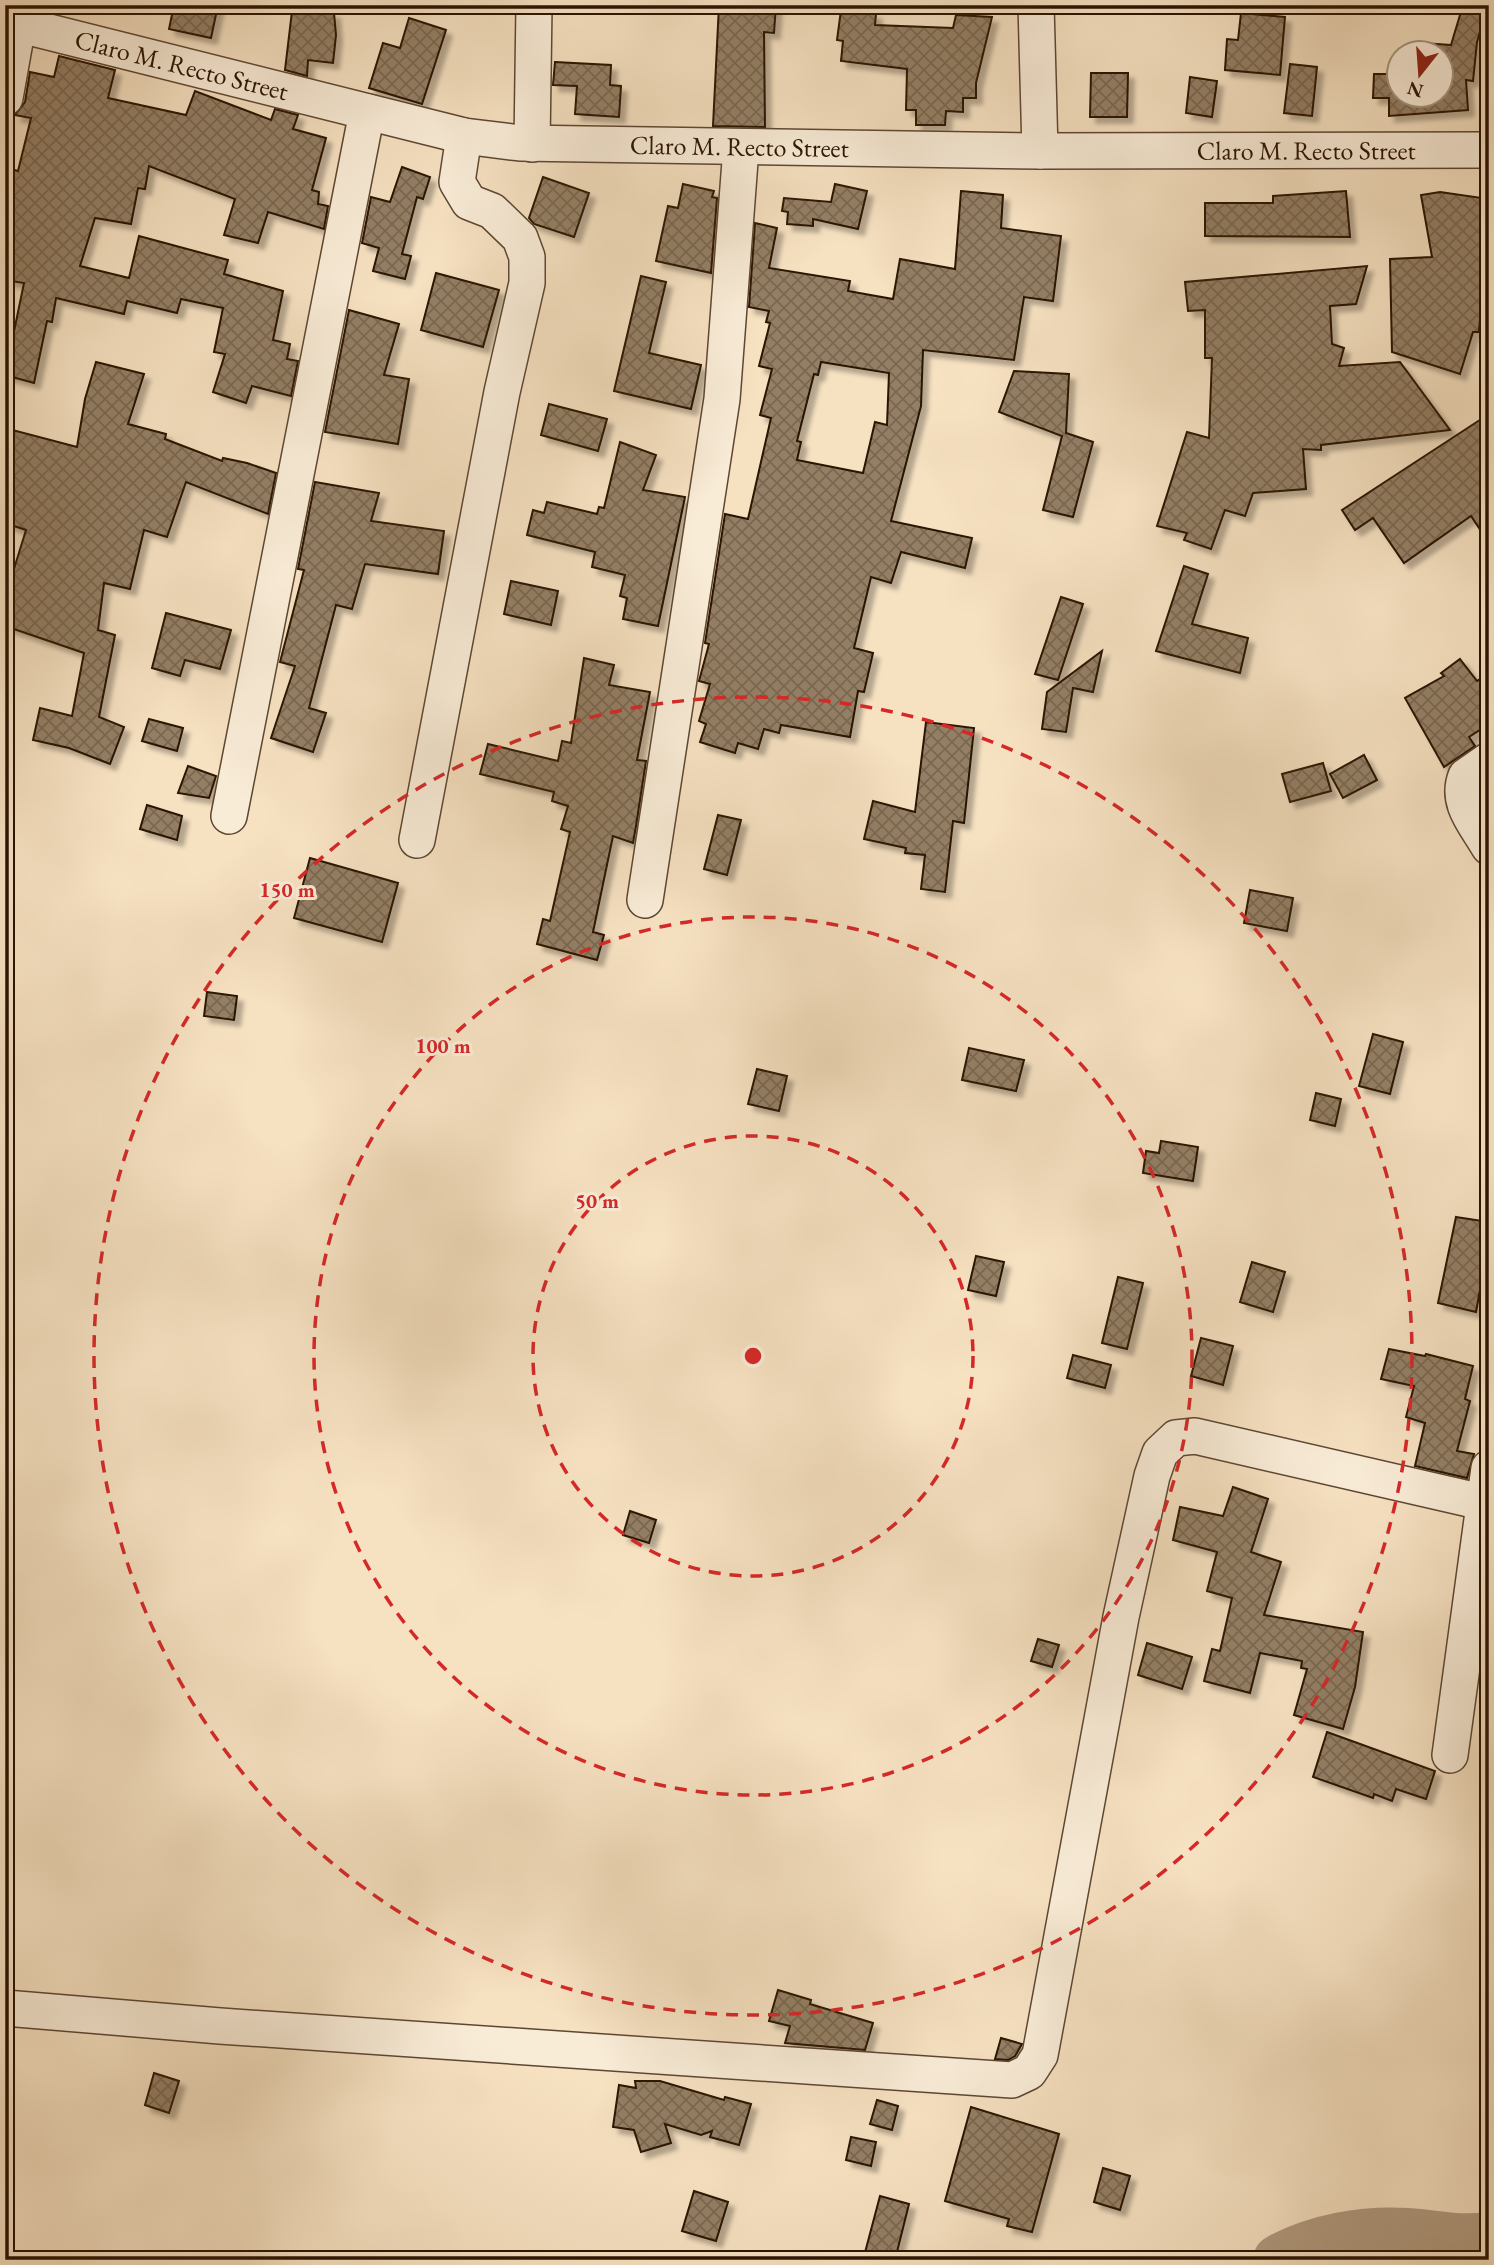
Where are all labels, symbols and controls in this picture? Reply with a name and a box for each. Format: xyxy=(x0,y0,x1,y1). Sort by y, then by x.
street label: Claro M. Recto Street xyxy=(71,22,292,108)
north arrow xyxy=(1386,38,1456,108)
text: N xyxy=(1404,75,1426,104)
street label: Claro M. Recto Street xyxy=(630,128,849,165)
street label: Claro M. Recto Street xyxy=(1197,133,1416,168)
text: 150 m xyxy=(259,876,315,903)
text: 100 m xyxy=(415,1032,471,1059)
text: 50 m xyxy=(575,1187,619,1214)
centre of rings xyxy=(741,1344,765,1368)

